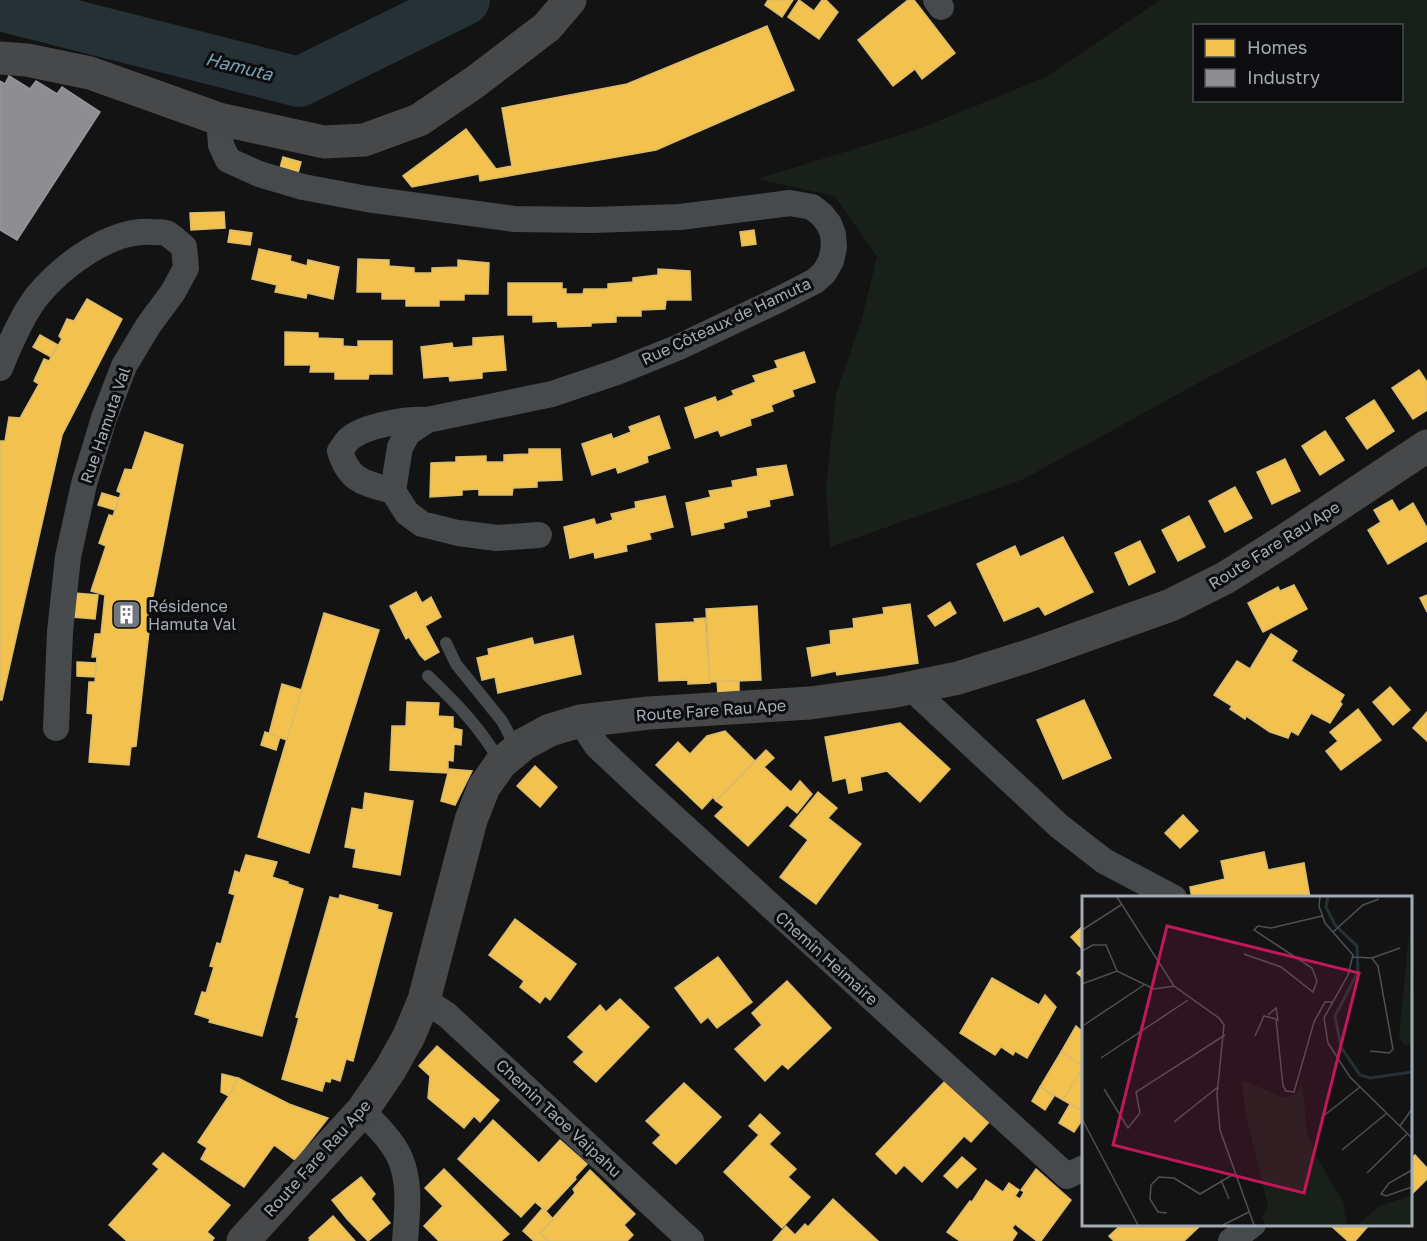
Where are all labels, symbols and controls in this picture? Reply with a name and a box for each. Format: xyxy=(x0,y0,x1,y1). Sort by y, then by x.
legend xyxy=(1193,24,1403,102)
text: Homes xyxy=(1247,36,1307,58)
water label: Hamuta xyxy=(204,47,276,85)
text: Industry xyxy=(1247,66,1320,88)
street label: Rue Côteaux de Hamuta xyxy=(638,273,814,369)
street label: Rue Hamuta Val xyxy=(76,364,134,486)
street label: Route Fare Rau Ape xyxy=(1205,497,1343,593)
place label: Résidence Hamuta Val xyxy=(148,596,236,634)
building icon: Résidence Hamuta Val xyxy=(111,599,143,631)
street label: Route Fare Rau Ape xyxy=(635,695,787,725)
inset map xyxy=(1082,896,1412,1226)
street label: Chemin Heimaire xyxy=(772,907,882,1009)
street label: Chemin Taoe Vaipahu xyxy=(492,1055,626,1181)
street label: Route Fare Rau Ape xyxy=(259,1095,375,1221)

